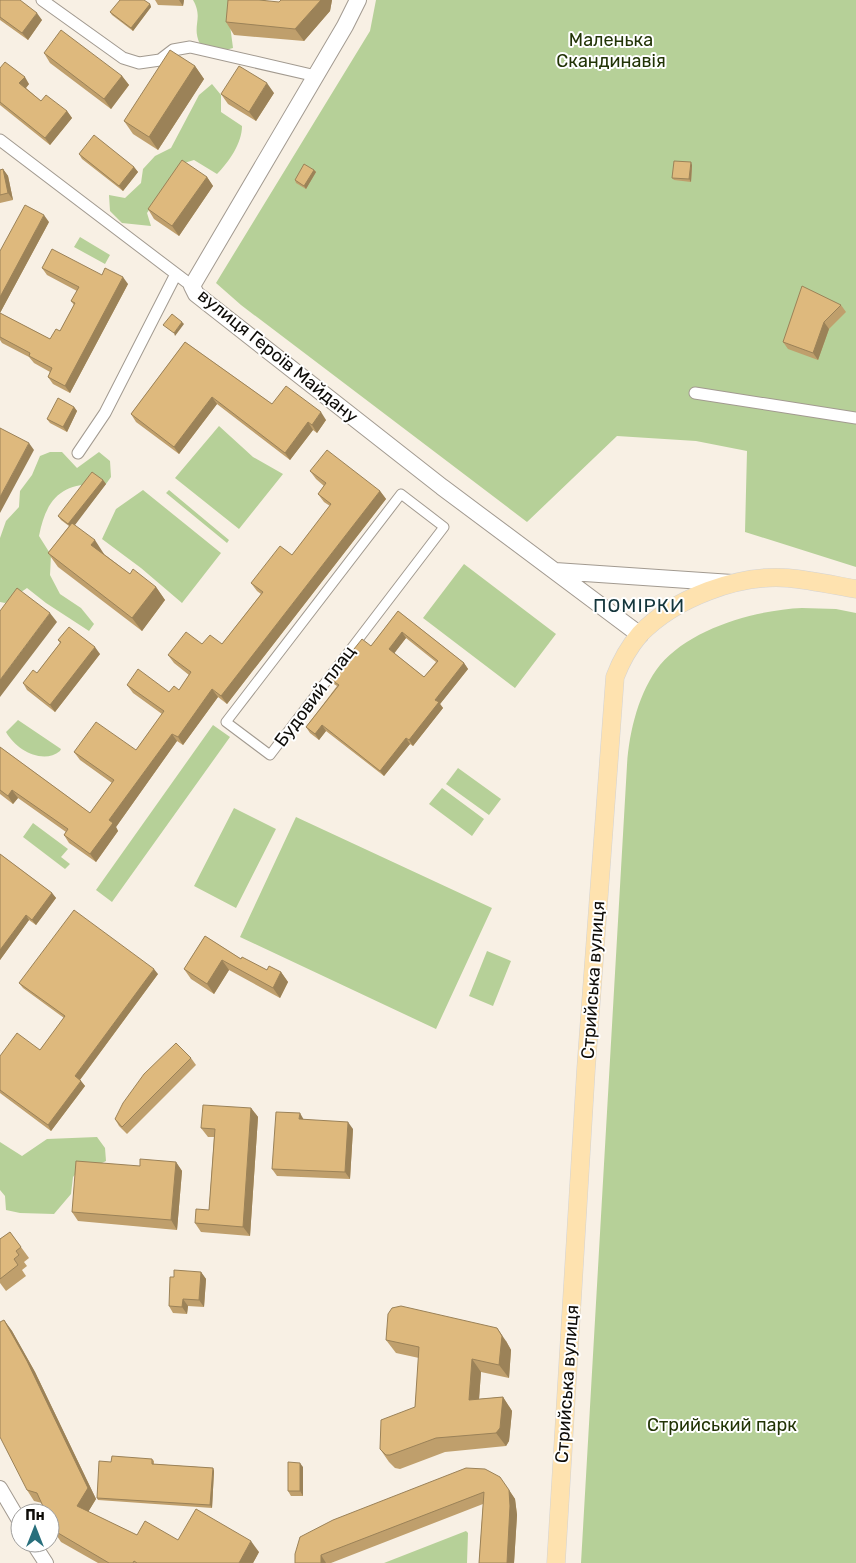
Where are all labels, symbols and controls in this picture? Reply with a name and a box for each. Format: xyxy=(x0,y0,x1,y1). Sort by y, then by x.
park label: Маленька Скандинавія xyxy=(556,29,666,72)
street label: вулиця Героїв Майдану xyxy=(193,284,363,428)
district label: ПОМІРКИ xyxy=(593,594,685,617)
street label: Будовий плац xyxy=(270,641,360,751)
street label: Стрийська вулиця xyxy=(576,900,610,1060)
street label: Стрийська вулиця xyxy=(550,1304,584,1464)
park label: Стрийський парк xyxy=(647,1414,797,1436)
north arrow xyxy=(10,1503,60,1553)
text: Пн xyxy=(25,1507,45,1524)

